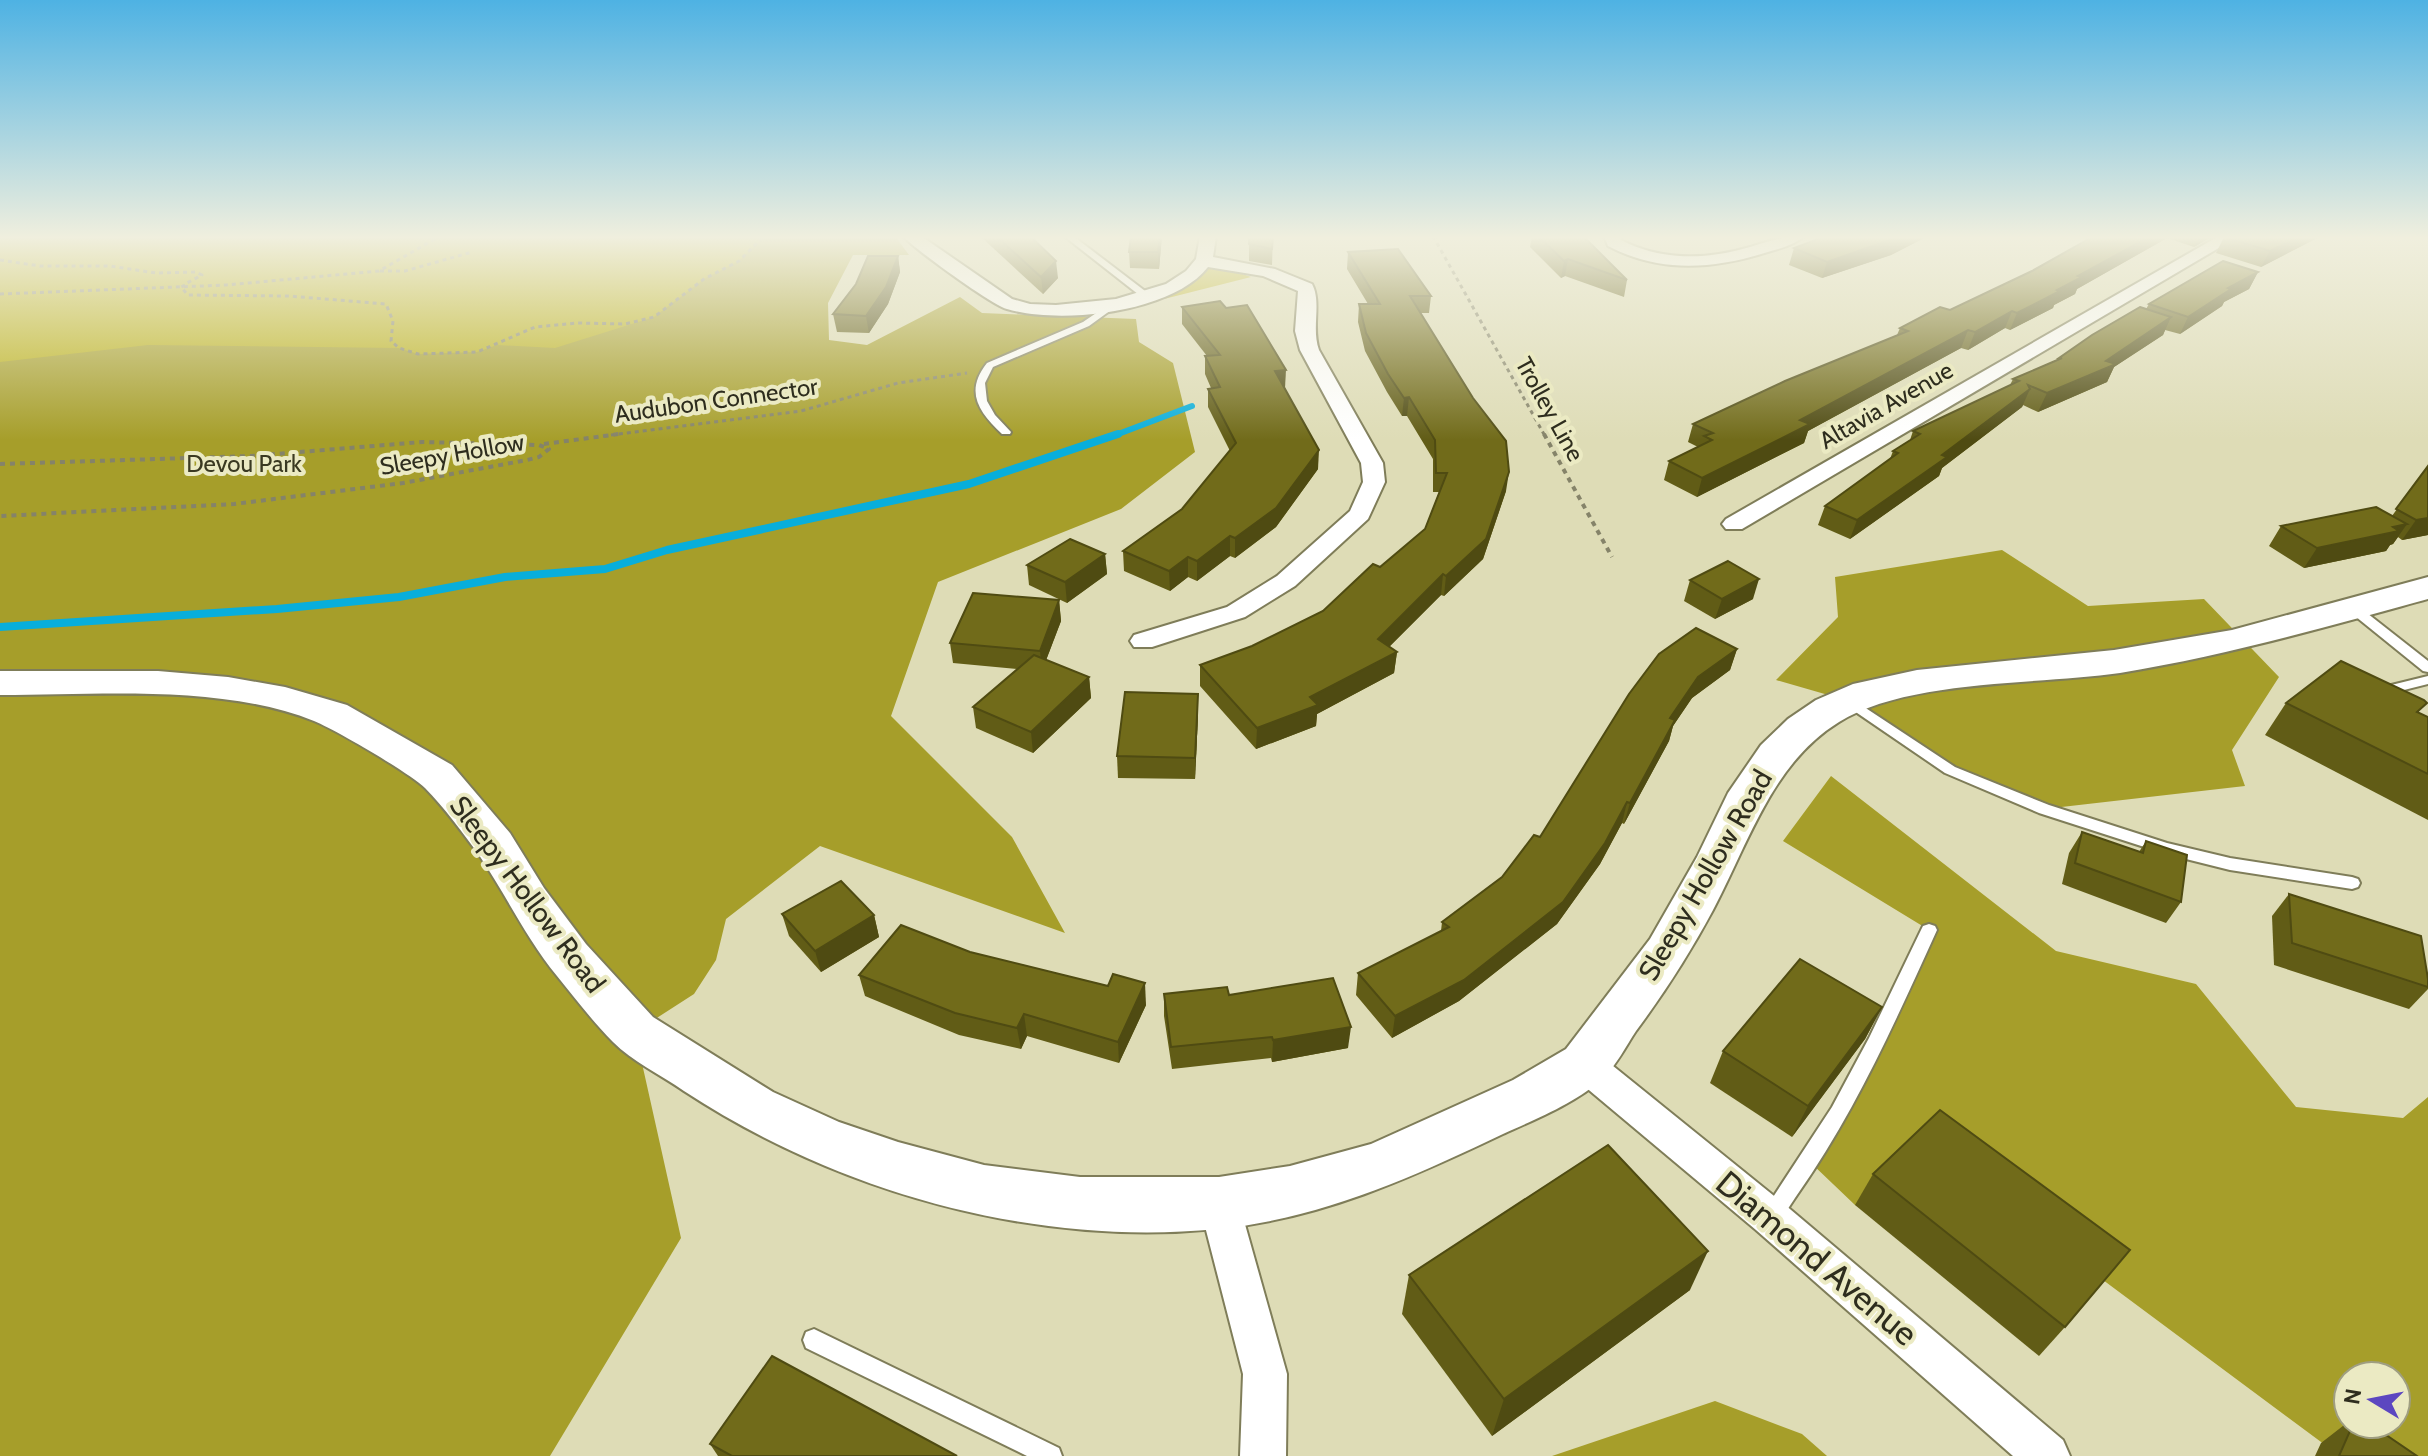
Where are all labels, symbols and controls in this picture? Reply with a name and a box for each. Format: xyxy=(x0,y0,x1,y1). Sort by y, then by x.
street label: Trolley Line xyxy=(1509,352,1591,466)
street label: Altavia Avenue xyxy=(1814,355,1958,455)
street label: Audubon Connector xyxy=(613,371,820,429)
street label: Sleepy Hollow xyxy=(378,427,527,481)
park label: Devou Park xyxy=(186,449,302,478)
street label: Sleepy Hollow Road xyxy=(1631,764,1779,986)
street label: Sleepy Hollow Road xyxy=(443,789,613,999)
street label: Diamond Avenue xyxy=(1708,1162,1926,1354)
north arrow xyxy=(2332,1360,2412,1440)
text: N xyxy=(2338,1387,2367,1407)

